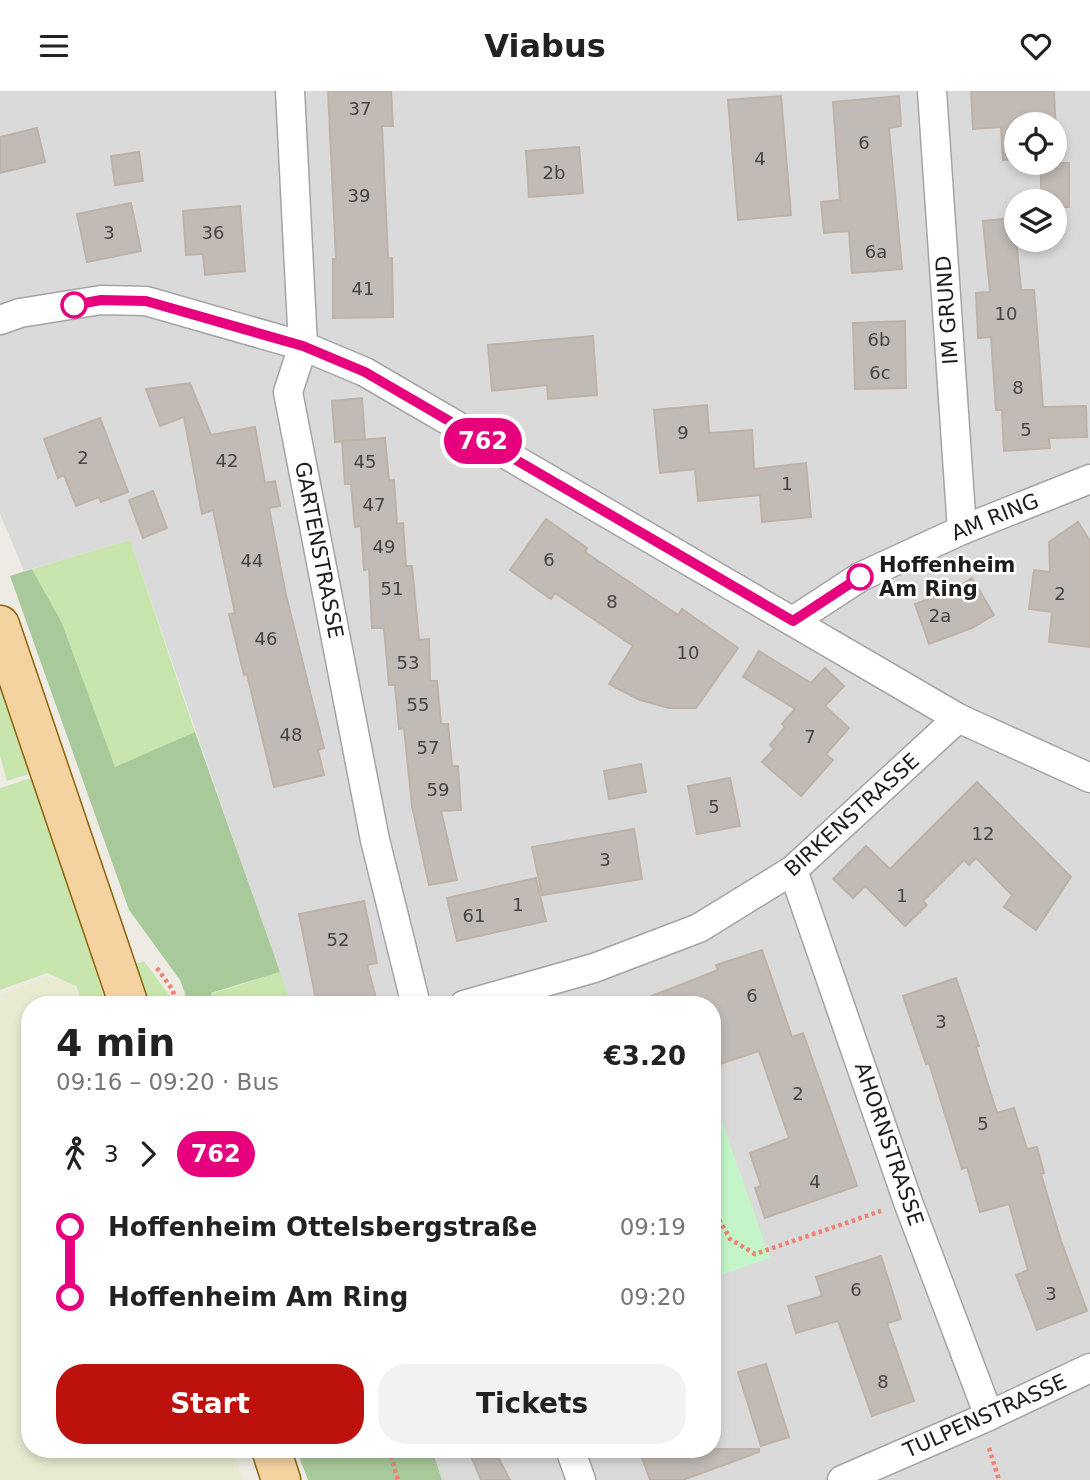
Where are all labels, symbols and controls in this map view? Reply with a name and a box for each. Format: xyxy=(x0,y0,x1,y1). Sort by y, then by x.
icon: menu xyxy=(35,27,73,65)
text: Viabus xyxy=(484,27,606,65)
icon: heart xyxy=(1017,27,1055,65)
house number: 37 xyxy=(349,98,371,119)
map controls xyxy=(1004,112,1067,252)
button: locate xyxy=(1004,112,1067,175)
house number: 6 xyxy=(858,132,870,153)
house number: 4 xyxy=(754,148,766,169)
house number: 2b xyxy=(543,162,565,183)
house number: 39 xyxy=(348,185,370,206)
button: layers xyxy=(1004,189,1067,252)
house number: 3 xyxy=(103,222,115,243)
house number: 36 xyxy=(202,222,224,243)
house number: 6a xyxy=(865,241,887,262)
street label: IM GRUND xyxy=(931,255,963,365)
house number: 41 xyxy=(352,278,374,299)
unlabelled marker xyxy=(61,292,87,318)
house number: 10 xyxy=(995,303,1017,324)
house number: 6b xyxy=(868,329,890,350)
house number: 6c xyxy=(869,362,891,383)
house number: 8 xyxy=(1012,377,1024,398)
line badge: 762 xyxy=(443,418,523,464)
house number: 5 xyxy=(1020,419,1032,440)
house number: 9 xyxy=(677,422,689,443)
text: 762 xyxy=(458,427,508,455)
house number: 2 xyxy=(77,447,89,468)
house number: 42 xyxy=(216,450,238,471)
house number: 45 xyxy=(354,451,376,472)
street label: GARTENSTRASSE xyxy=(290,460,348,640)
house number: 1 xyxy=(781,473,793,494)
street label: AM RING xyxy=(948,489,1042,545)
house number: 47 xyxy=(363,494,385,515)
house number: 49 xyxy=(373,536,395,557)
house number: 6 xyxy=(543,549,555,570)
house number: 44 xyxy=(241,550,263,571)
place label: Hoffenheim Am Ring xyxy=(879,553,1015,601)
marker: Hoffenheim Am Ring xyxy=(847,564,873,590)
house number: 51 xyxy=(381,578,403,599)
house number: 2 xyxy=(1054,583,1066,604)
house number: 8 xyxy=(606,591,618,612)
house number: 2a xyxy=(929,605,951,626)
house number: 46 xyxy=(255,628,277,649)
house number: 10 xyxy=(677,642,699,663)
house number: 53 xyxy=(397,652,419,673)
house number: 55 xyxy=(407,694,429,715)
house number: 48 xyxy=(280,724,302,745)
house number: 7 xyxy=(804,726,816,747)
house number: 57 xyxy=(417,737,439,758)
street label: BIRKENSTRASSE xyxy=(780,748,924,882)
house number: 59 xyxy=(427,779,449,800)
house number: 5 xyxy=(708,796,720,817)
house number: 12 xyxy=(972,823,994,844)
house number: 3 xyxy=(599,849,611,870)
house number: 1 xyxy=(896,885,908,906)
house number: 1 xyxy=(512,894,524,915)
house number: 61 xyxy=(463,905,485,926)
house number: 52 xyxy=(327,929,349,950)
house number: 6 xyxy=(746,985,758,1006)
house number: 3 xyxy=(935,1011,947,1032)
text: 4 min xyxy=(56,1021,175,1065)
text: €3.20 xyxy=(604,1041,686,1071)
street label: AHORNSTRASSE xyxy=(850,1059,928,1229)
text: 09:16 – 09:20 · Bus xyxy=(56,1069,279,1095)
house number: 2 xyxy=(792,1083,804,1104)
house number: 5 xyxy=(977,1113,989,1134)
icon: walk xyxy=(56,1135,94,1173)
icon: forward xyxy=(129,1135,167,1173)
text: 762 xyxy=(191,1140,241,1168)
text: 3 xyxy=(104,1141,119,1167)
house number: 4 xyxy=(809,1171,821,1192)
text: Hoffenheim Ottelsbergstraße xyxy=(108,1212,537,1242)
text: 09:19 xyxy=(620,1214,686,1240)
house number: 6 xyxy=(850,1279,862,1300)
text: Hoffenheim Am Ring xyxy=(108,1282,408,1312)
house number: 3 xyxy=(1045,1283,1057,1304)
text: 09:20 xyxy=(620,1284,686,1310)
button: Start xyxy=(56,1364,364,1444)
button: Tickets xyxy=(378,1364,686,1444)
street label: TULPENSTRASSE xyxy=(899,1369,1070,1463)
house number: 8 xyxy=(877,1371,889,1392)

